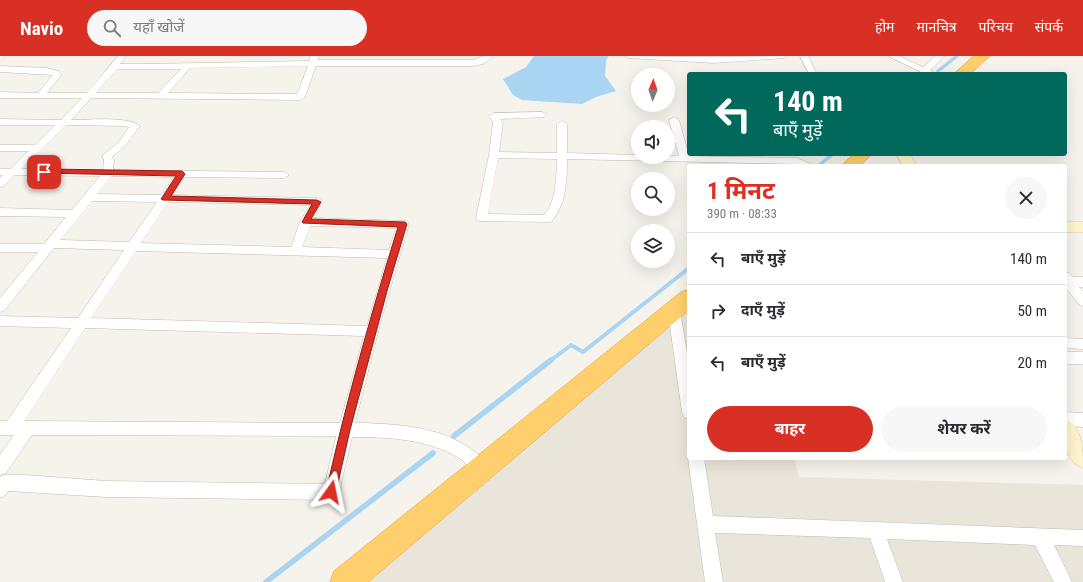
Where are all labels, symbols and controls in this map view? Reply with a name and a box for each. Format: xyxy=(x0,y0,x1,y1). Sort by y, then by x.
search box xyxy=(87,10,367,46)
text: Navio xyxy=(20,17,63,40)
icon: search xyxy=(101,17,123,39)
text: यहाँ खोजें xyxy=(133,18,185,36)
text: होम xyxy=(875,19,894,35)
text: मानचित्र xyxy=(916,19,957,35)
text: परिचय xyxy=(979,19,1013,35)
text: संपर्क xyxy=(1035,19,1063,35)
north arrow xyxy=(631,68,675,112)
map controls xyxy=(631,68,675,268)
text: 140 m xyxy=(773,85,843,118)
icon: left xyxy=(707,88,759,140)
text: बाएँ मुड़ें xyxy=(773,119,822,140)
button: sound xyxy=(631,120,675,164)
pin xyxy=(27,155,61,189)
icon: arrive xyxy=(33,161,55,183)
button: search xyxy=(631,172,675,216)
text: 1 मिनट xyxy=(707,177,775,205)
button: close xyxy=(1005,177,1047,219)
text: 390 m · 08:33 xyxy=(707,206,777,221)
button: layers xyxy=(631,224,675,268)
icon: left xyxy=(707,248,729,270)
text: बाएँ मुड़ें xyxy=(741,249,786,267)
text: 140 m xyxy=(1010,250,1047,268)
icon: right xyxy=(707,300,729,322)
text: दाएँ मुड़ें xyxy=(741,301,785,319)
text: 50 m xyxy=(1017,302,1047,320)
icon: left xyxy=(707,352,729,374)
text: बाएँ मुड़ें xyxy=(741,353,786,371)
text: 20 m xyxy=(1017,354,1047,372)
button: बाहर xyxy=(707,406,873,452)
button: शेयर करें xyxy=(881,406,1047,452)
position arrow xyxy=(310,471,352,513)

